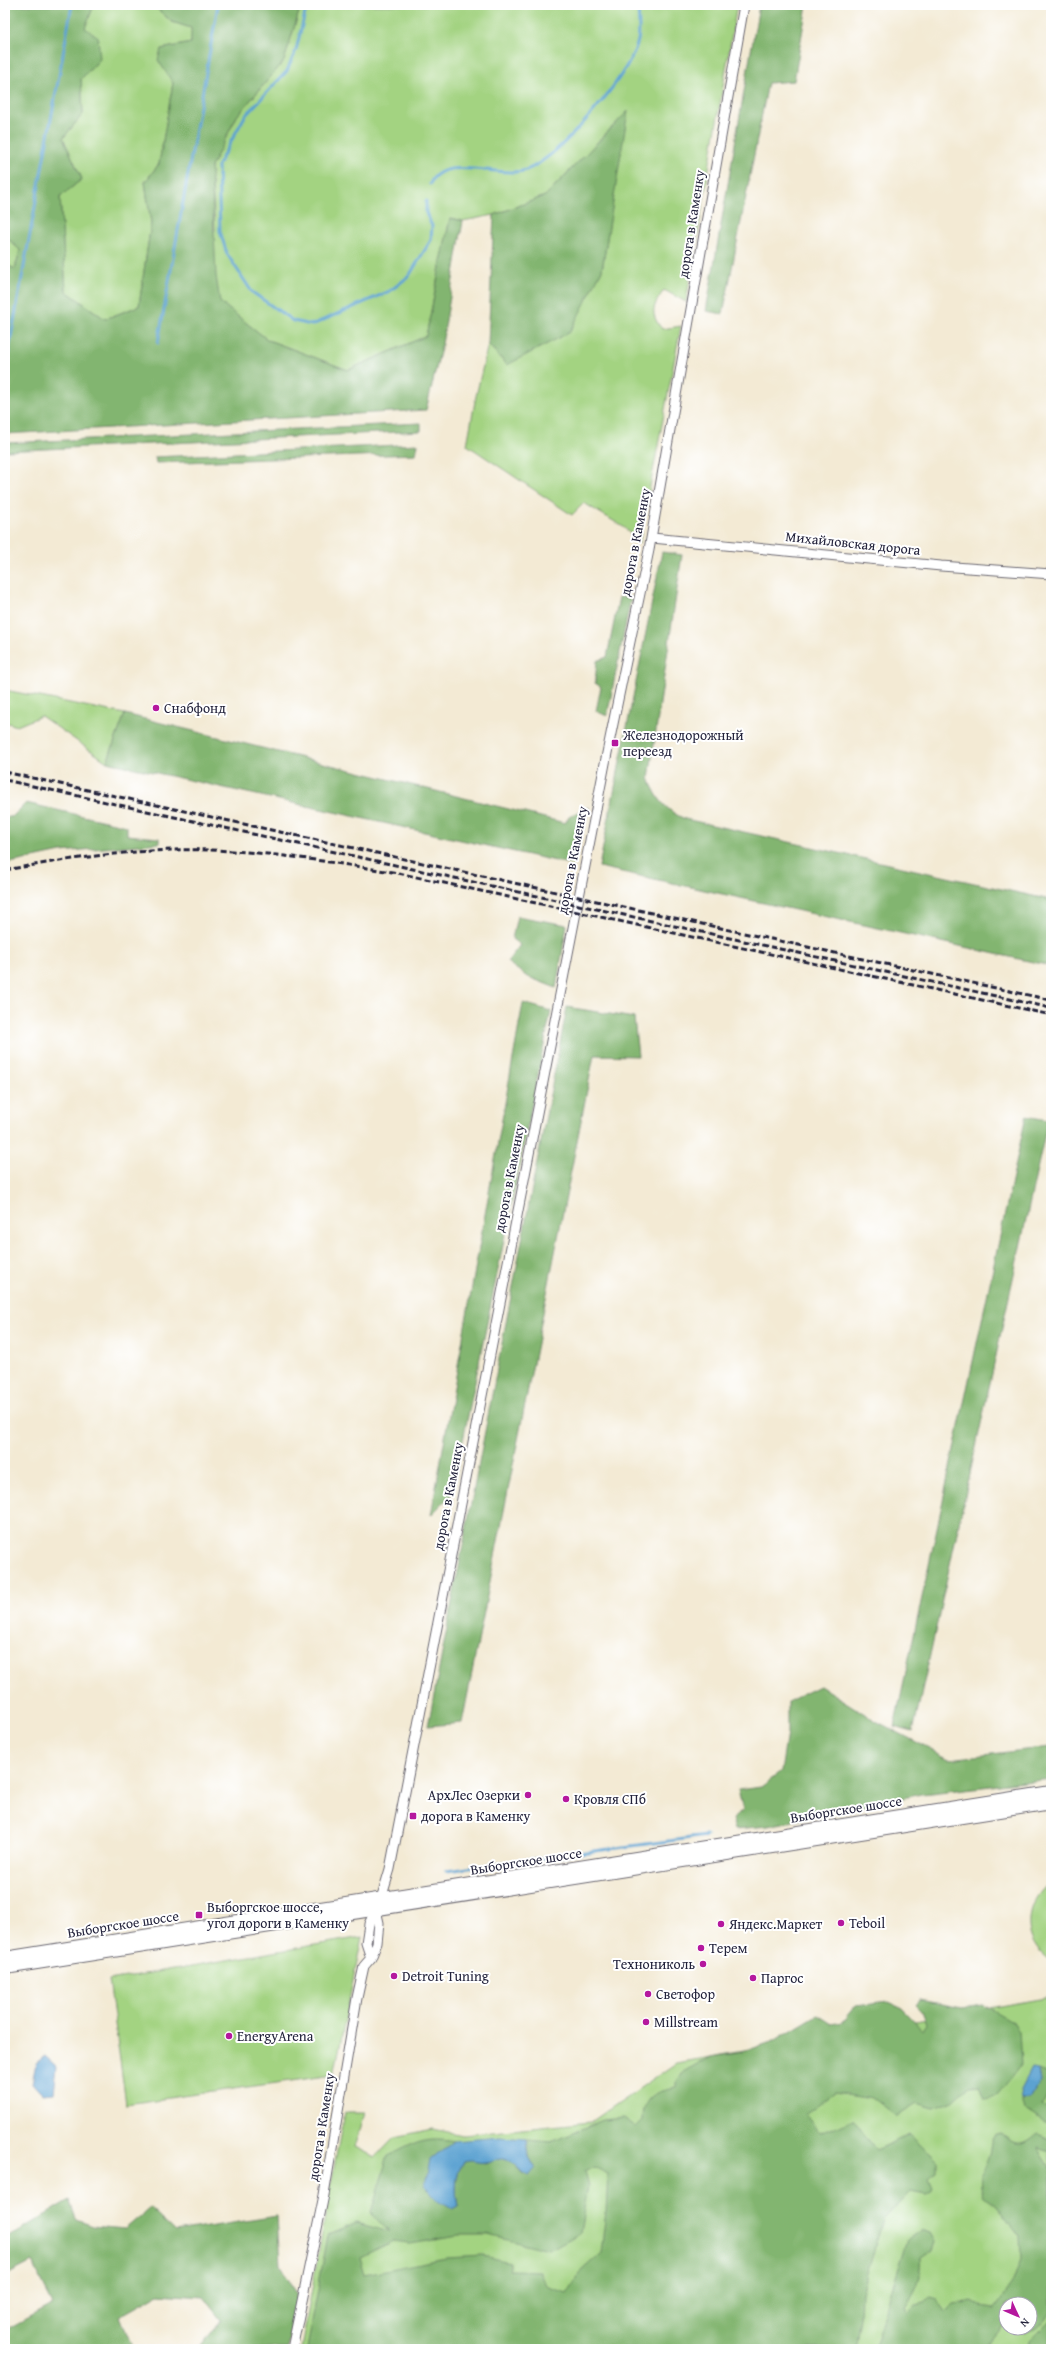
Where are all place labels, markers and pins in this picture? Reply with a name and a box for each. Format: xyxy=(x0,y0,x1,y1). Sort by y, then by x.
place label: Снабфонд xyxy=(164,698,226,718)
marker: Снабфонд xyxy=(151,703,161,713)
place label: Железнодорожный переезд xyxy=(622,725,744,761)
marker: Железнодорожный переезд xyxy=(610,738,620,748)
place label: АрхЛес Озерки xyxy=(428,1785,520,1805)
place label: Кровля СПб xyxy=(574,1789,646,1809)
marker: АрхЛес Озерки xyxy=(523,1790,533,1800)
marker: Кровля СПб xyxy=(561,1794,571,1804)
place label: дорога в Каменку xyxy=(421,1806,530,1826)
marker: дорога в Каменку xyxy=(408,1811,418,1821)
place label: Выборгское шоссе, угол дороги в Каменку xyxy=(206,1897,349,1933)
marker: Выборгское шоссе, угол дороги в Каменку xyxy=(194,1910,204,1920)
place label: Teboil xyxy=(849,1913,885,1933)
place label: Яндекс.Маркет xyxy=(728,1914,823,1934)
marker: Teboil xyxy=(836,1918,846,1928)
marker: Яндекс.Маркет xyxy=(716,1919,726,1929)
place label: Терем xyxy=(709,1938,748,1958)
marker: Терем xyxy=(696,1943,706,1953)
place label: Технониколь xyxy=(613,1954,695,1974)
marker: Технониколь xyxy=(698,1959,708,1969)
place label: Detroit Tuning xyxy=(402,1966,489,1986)
place label: Паргос xyxy=(761,1968,804,1988)
marker: Detroit Tuning xyxy=(389,1971,399,1981)
marker: Паргос xyxy=(748,1973,758,1983)
place label: Светофор xyxy=(656,1984,715,2004)
marker: Светофор xyxy=(643,1989,653,1999)
place label: Millstream xyxy=(654,2012,719,2032)
marker: Millstream xyxy=(641,2017,651,2027)
place label: EnergyArena xyxy=(237,2026,314,2046)
marker: EnergyArena xyxy=(224,2031,234,2041)

